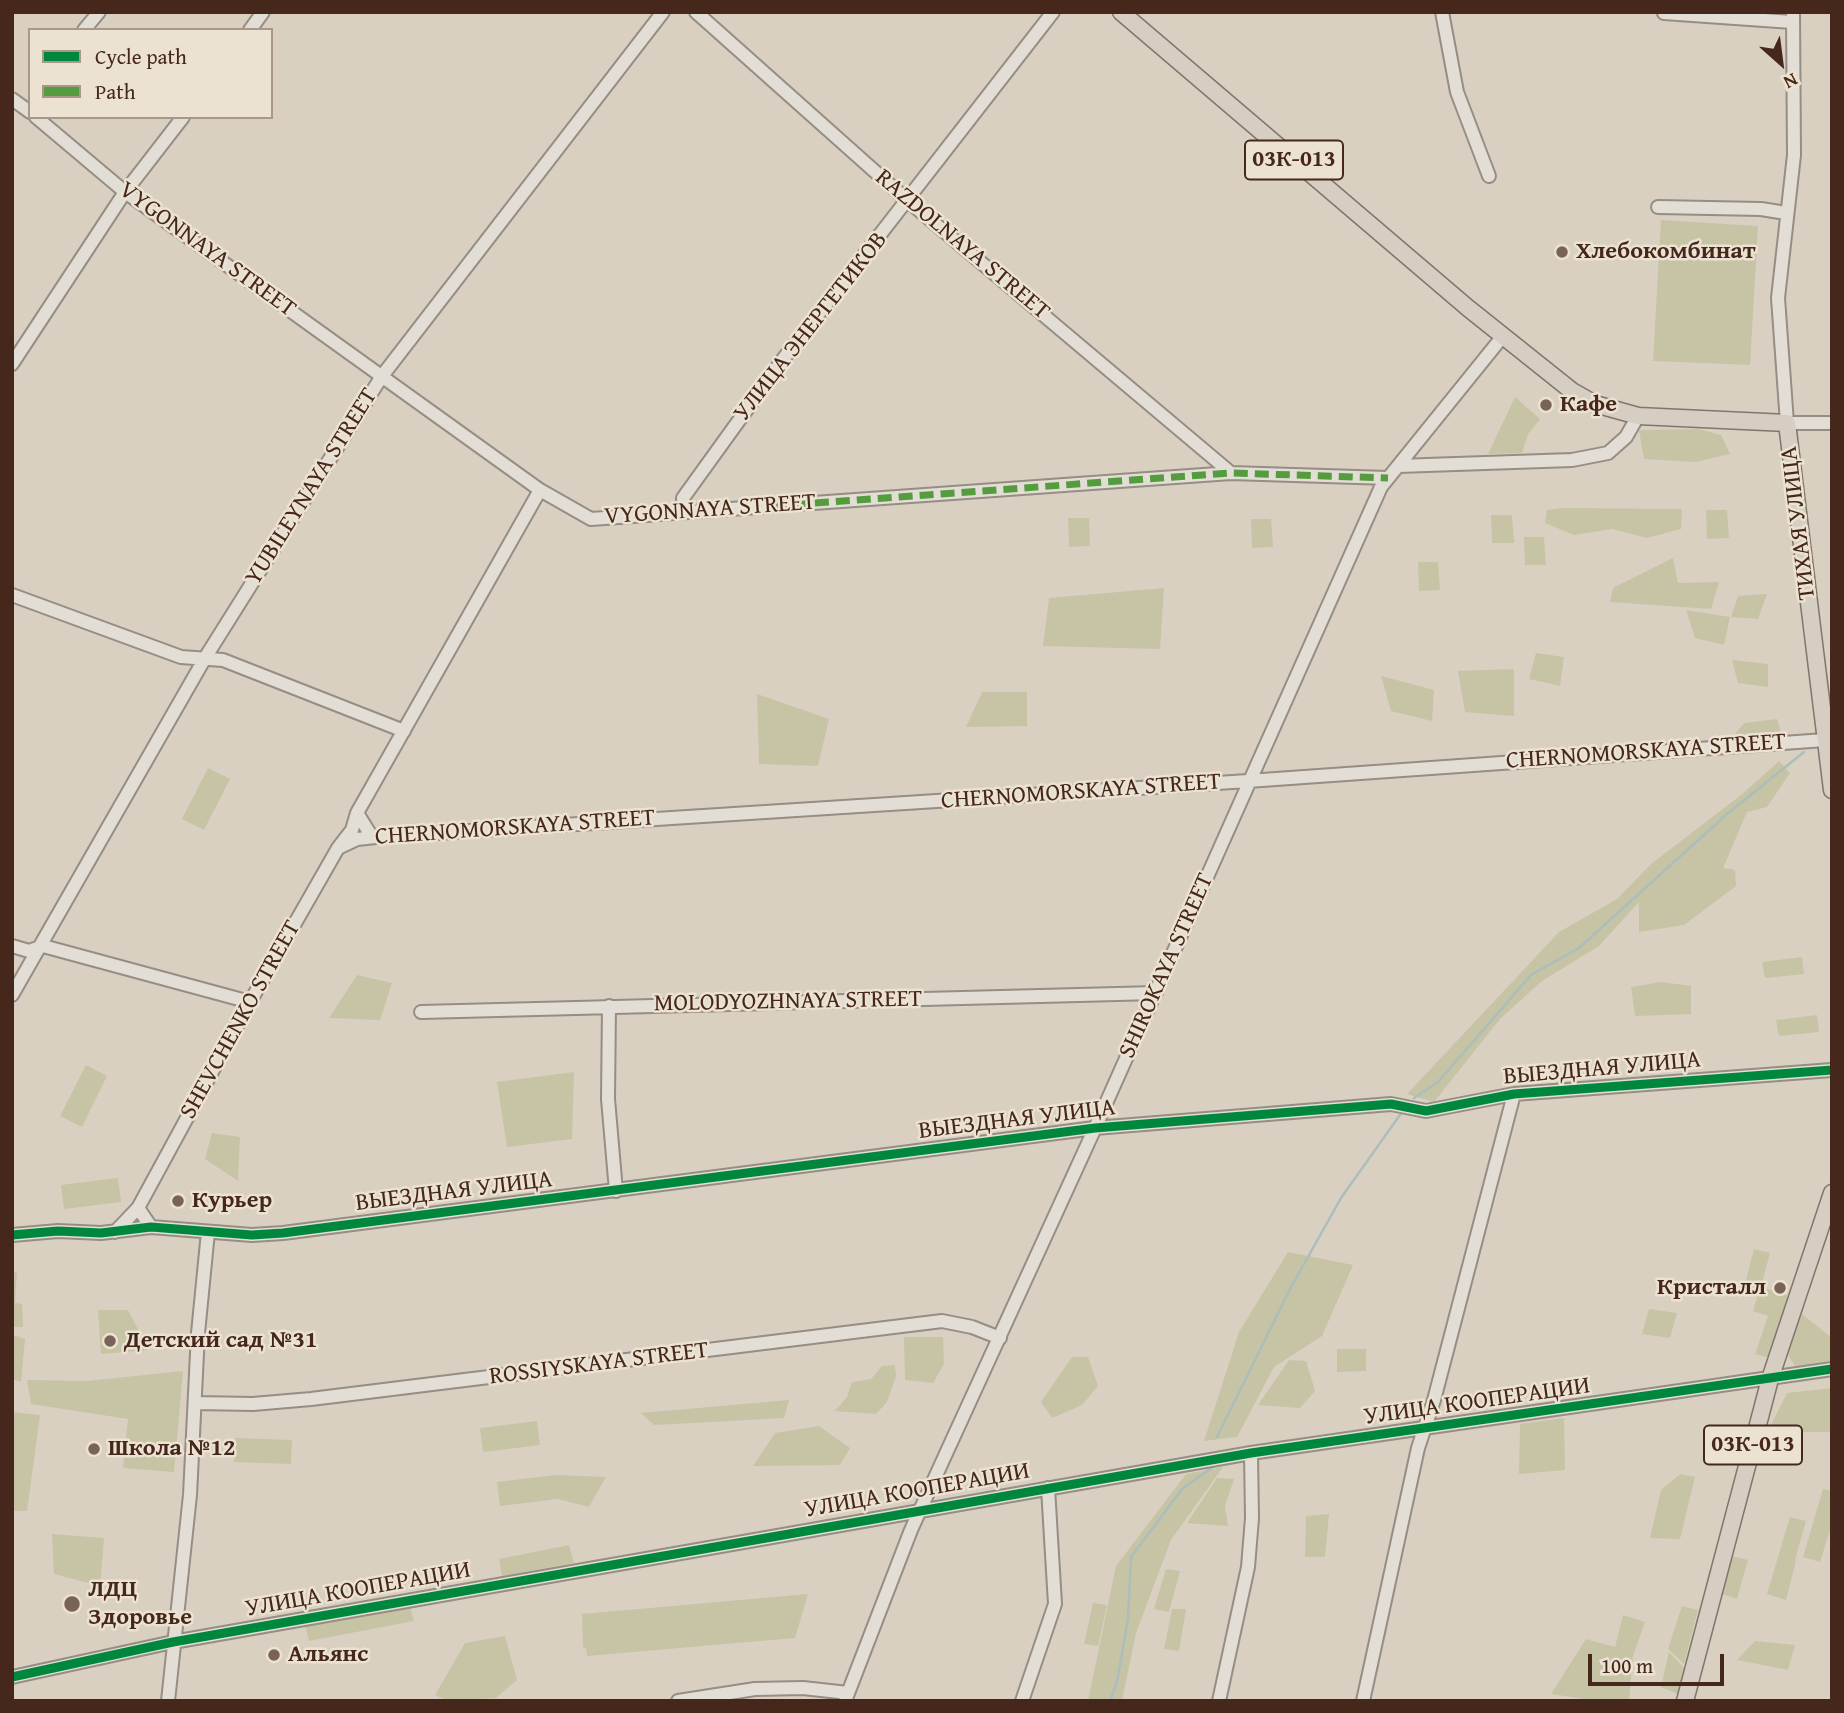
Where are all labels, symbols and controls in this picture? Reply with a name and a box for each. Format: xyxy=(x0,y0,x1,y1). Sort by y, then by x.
legend xyxy=(28,28,273,119)
north arrow xyxy=(1746,28,1816,98)
text: Cycle path xyxy=(95,41,187,72)
text: N xyxy=(1779,66,1803,97)
text: Path xyxy=(95,76,135,107)
road number: 03К-013 xyxy=(1245,140,1343,180)
street label: RAZDOLNAYA STREET xyxy=(869,164,1055,326)
street label: VYGONNAYA STREET xyxy=(113,176,301,324)
street label: УЛИЦА ЭНЕРГЕТИКОВ xyxy=(728,227,894,427)
place label: Хлебокомбинат xyxy=(1576,238,1756,266)
marker: Хлебокомбинат xyxy=(1554,244,1570,260)
street label: YUBILEYNAYA STREET xyxy=(240,383,384,591)
place label: Кафе xyxy=(1560,391,1617,419)
marker: Кафе xyxy=(1538,397,1554,413)
street label: ТИХАЯ УЛИЦА xyxy=(1775,445,1823,601)
street label: VYGONNAYA STREET xyxy=(603,488,817,532)
street label: CHERNOMORSKAYA STREET xyxy=(1505,728,1787,776)
street label: CHERNOMORSKAYA STREET xyxy=(940,768,1222,816)
street label: CHERNOMORSKAYA STREET xyxy=(374,804,656,852)
street label: SHIROKAYA STREET xyxy=(1113,869,1221,1063)
street label: SHEVCHENKO STREET xyxy=(174,916,308,1124)
street label: MOLODYOZHNAYA STREET xyxy=(654,985,922,1019)
street label: ВЫЕЗДНАЯ УЛИЦА xyxy=(1502,1046,1702,1092)
street label: ВЫЕЗДНАЯ УЛИЦА xyxy=(917,1094,1117,1146)
street label: ВЫЕЗДНАЯ УЛИЦА xyxy=(354,1166,554,1218)
place label: Курьер xyxy=(192,1187,272,1215)
marker: Курьер xyxy=(170,1193,186,1209)
place label: Кристалл xyxy=(1657,1274,1766,1302)
marker: Кристалл xyxy=(1772,1280,1788,1296)
place label: Детский сад №31 xyxy=(124,1327,317,1355)
marker: Детский сад №31 xyxy=(102,1333,118,1349)
street label: ROSSIYSKAYA STREET xyxy=(488,1336,710,1392)
street label: УЛИЦА КООПЕРАЦИИ xyxy=(1362,1372,1592,1432)
road number: 03К-013 xyxy=(1704,1426,1802,1464)
place label: Школа №12 xyxy=(108,1435,235,1463)
marker: Школа №12 xyxy=(86,1441,102,1457)
street label: УЛИЦА КООПЕРАЦИИ xyxy=(802,1457,1032,1525)
street label: УЛИЦА КООПЕРАЦИИ xyxy=(243,1556,473,1624)
place label: ЛДЦ Здоровье xyxy=(88,1576,192,1632)
marker: ЛДЦ Здоровье xyxy=(62,1594,82,1614)
scale bar xyxy=(1592,1640,1728,1684)
place label: Альянс xyxy=(288,1641,368,1669)
marker: Альянс xyxy=(266,1647,282,1663)
text: 100 m xyxy=(1601,1650,1653,1681)

